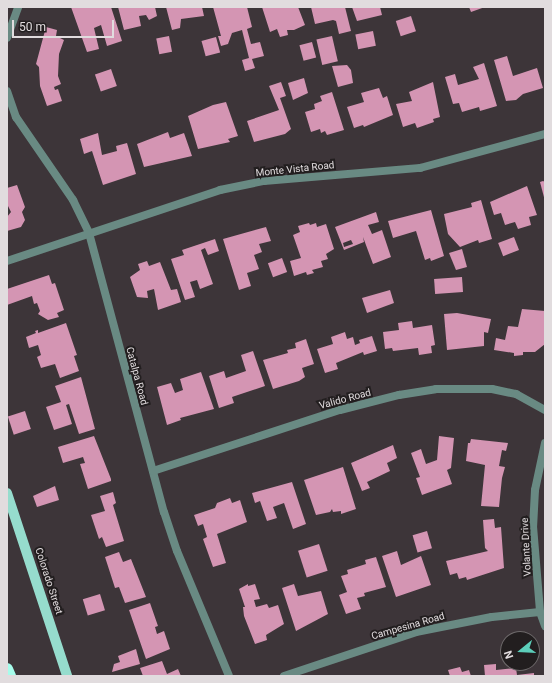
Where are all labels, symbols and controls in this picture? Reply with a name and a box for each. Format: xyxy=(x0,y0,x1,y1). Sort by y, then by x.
scale bar xyxy=(14,12,116,38)
text: 50 m xyxy=(19,20,46,34)
street label: Monte Vista Road xyxy=(255,159,335,179)
street label: Catalpa Road xyxy=(123,346,151,406)
street label: Valido Road xyxy=(318,386,372,412)
street label: Volante Drive xyxy=(518,517,534,577)
street label: Colorado Street xyxy=(33,546,65,616)
street label: Campesina Road xyxy=(370,610,446,642)
north arrow xyxy=(500,631,540,671)
text: N xyxy=(502,649,516,660)

